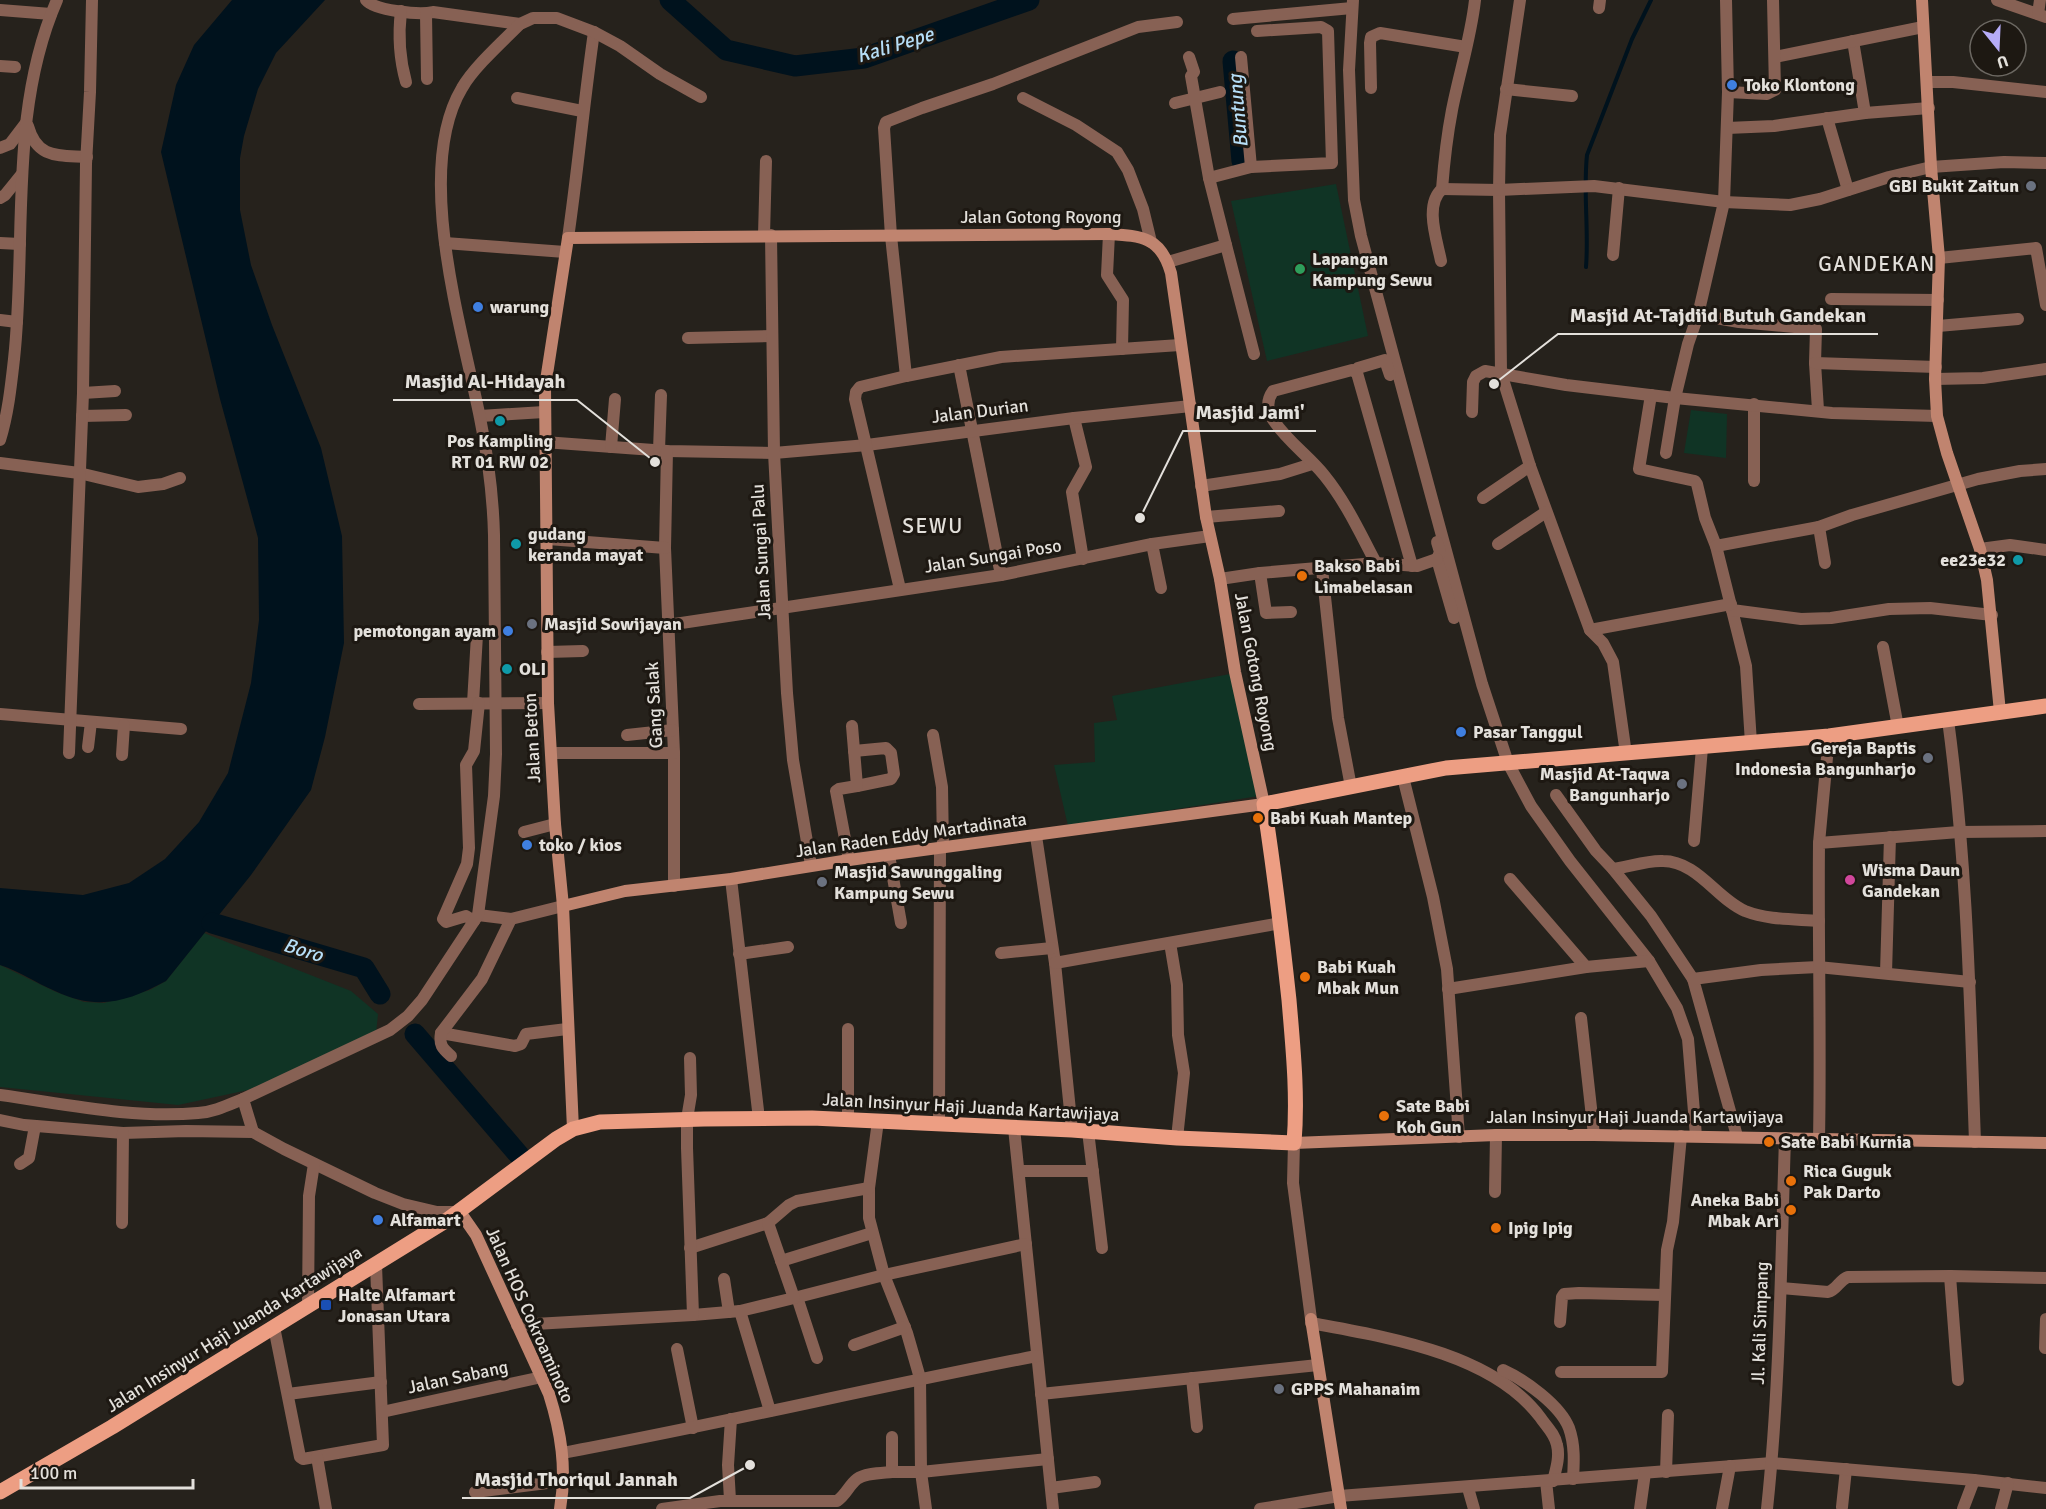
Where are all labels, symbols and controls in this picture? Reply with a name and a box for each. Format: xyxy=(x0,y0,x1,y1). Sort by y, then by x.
north arrow xyxy=(1968,18,2028,78)
water label: Kali Pepe xyxy=(854,21,937,69)
text: U xyxy=(1994,50,2011,72)
water label: Buntung xyxy=(1222,72,1254,149)
place label: Toko Klontong xyxy=(1744,74,1855,96)
marker: Toko Klontong xyxy=(1725,78,1739,92)
place label: GBI Bukit Zaitun xyxy=(1889,175,2019,197)
marker: GBI Bukit Zaitun xyxy=(2024,179,2038,193)
street label: Jalan Gotong Royong xyxy=(960,206,1122,228)
place label: Lapangan Kampung Sewu xyxy=(1312,248,1432,291)
district label: GANDEKAN xyxy=(1818,251,1936,277)
marker: Lapangan Kampung Sewu xyxy=(1293,262,1307,276)
place label: warung xyxy=(490,296,550,318)
callout: Masjid At-Tajdiid Butuh Gandekan xyxy=(1558,296,1878,334)
marker: warung xyxy=(471,300,485,314)
text: Masjid At-Tajdiid Butuh Gandekan xyxy=(1570,303,1866,328)
callout: Masjid Al-Hidayah xyxy=(393,362,577,400)
text: Masjid Al-Hidayah xyxy=(405,369,565,394)
callout: Masjid Jami' xyxy=(1183,393,1316,431)
street label: Jalan Durian xyxy=(930,394,1030,428)
text: Masjid Jami' xyxy=(1195,400,1305,425)
marker: Pos Kampling RT 01 RW 02 xyxy=(493,414,507,428)
place label: Pos Kampling RT 01 RW 02 xyxy=(447,430,554,473)
street label: Jalan Sungai Palu xyxy=(746,484,776,620)
district label: SEWU xyxy=(902,513,964,539)
place label: gudang keranda mayat xyxy=(528,523,643,566)
street label: Jalan Sungai Poso xyxy=(923,534,1063,578)
marker: gudang keranda mayat xyxy=(509,537,523,551)
place label: ee23e32 xyxy=(1940,549,2006,571)
marker: ee23e32 xyxy=(2011,553,2025,567)
place label: Bakso Babi Limabelasan xyxy=(1314,555,1413,598)
marker: Bakso Babi Limabelasan xyxy=(1295,569,1309,583)
street label: Jalan Gotong Royong xyxy=(1230,591,1282,753)
place label: Masjid Sowijayan xyxy=(544,613,682,635)
marker: Masjid Sowijayan xyxy=(525,617,539,631)
place label: pemotongan ayam xyxy=(353,620,496,642)
marker: pemotongan ayam xyxy=(501,624,515,638)
place label: OLI xyxy=(519,658,546,680)
street label: Gang Salak xyxy=(641,661,667,749)
marker: OLI xyxy=(500,662,514,676)
street label: Jalan Beton xyxy=(519,692,545,784)
place label: Pasar Tanggul xyxy=(1473,721,1583,743)
marker: Pasar Tanggul xyxy=(1454,725,1468,739)
place label: Gereja Baptis Indonesia Bangunharjo xyxy=(1735,737,1916,780)
marker: Gereja Baptis Indonesia Bangunharjo xyxy=(1921,751,1935,765)
place label: Masjid At-Taqwa Bangunharjo xyxy=(1540,763,1670,806)
marker: Masjid At-Taqwa Bangunharjo xyxy=(1675,777,1689,791)
place label: Babi Kuah Mantep xyxy=(1270,807,1413,829)
street label: Jalan Raden Eddy Martadinata xyxy=(794,808,1028,862)
marker: Babi Kuah Mantep xyxy=(1251,811,1265,825)
place label: toko / kios xyxy=(538,834,622,856)
marker: toko / kios xyxy=(520,838,534,852)
place label: Wisma Daun Gandekan xyxy=(1862,859,1960,902)
place label: Masjid Sawunggaling Kampung Sewu xyxy=(834,861,1002,904)
marker: Wisma Daun Gandekan xyxy=(1843,873,1857,887)
marker: Masjid Sawunggaling Kampung Sewu xyxy=(815,875,829,889)
water label: Boro xyxy=(280,932,327,968)
place label: Babi Kuah Mbak Mun xyxy=(1317,956,1399,999)
marker: Babi Kuah Mbak Mun xyxy=(1298,970,1312,984)
street label: Jalan Insinyur Haji Juanda Kartawijaya xyxy=(822,1088,1120,1126)
place label: Sate Babi Koh Gun xyxy=(1396,1095,1470,1138)
street label: Jalan Insinyur Haji Juanda Kartawijaya xyxy=(1486,1106,1784,1128)
marker: Sate Babi Koh Gun xyxy=(1377,1109,1391,1123)
place label: Sate Babi Kurnia xyxy=(1781,1131,1911,1153)
marker: Sate Babi Kurnia xyxy=(1762,1135,1776,1149)
place label: Rica Guguk Pak Darto xyxy=(1803,1160,1892,1203)
marker: Rica Guguk Pak Darto xyxy=(1784,1174,1798,1188)
place label: Aneka Babi Mbak Ari xyxy=(1691,1189,1779,1232)
marker: Aneka Babi Mbak Ari xyxy=(1784,1203,1798,1217)
place label: Alfamart xyxy=(390,1209,461,1231)
marker: Alfamart xyxy=(371,1213,385,1227)
place label: Ipig Ipig xyxy=(1508,1217,1573,1239)
marker: Ipig Ipig xyxy=(1489,1221,1503,1235)
street label: Jalan HOS Cokroaminoto xyxy=(481,1224,579,1406)
street label: Jalan Insinyur Haji Juanda Kartawijaya xyxy=(102,1241,366,1417)
street label: Jl. Kali Simpang xyxy=(1747,1261,1773,1385)
place label: Halte Alfamart Jonasan Utara xyxy=(338,1284,456,1327)
marker: Halte Alfamart Jonasan Utara xyxy=(319,1298,333,1312)
street label: Jalan Sabang xyxy=(406,1356,510,1398)
place label: GPPS Mahanaim xyxy=(1291,1378,1420,1400)
marker: GPPS Mahanaim xyxy=(1272,1382,1286,1396)
scale bar xyxy=(21,1452,194,1490)
callout: Masjid Thoriqul Jannah xyxy=(462,1460,690,1498)
text: 100 m xyxy=(30,1462,77,1484)
text: Masjid Thoriqul Jannah xyxy=(474,1467,678,1492)

